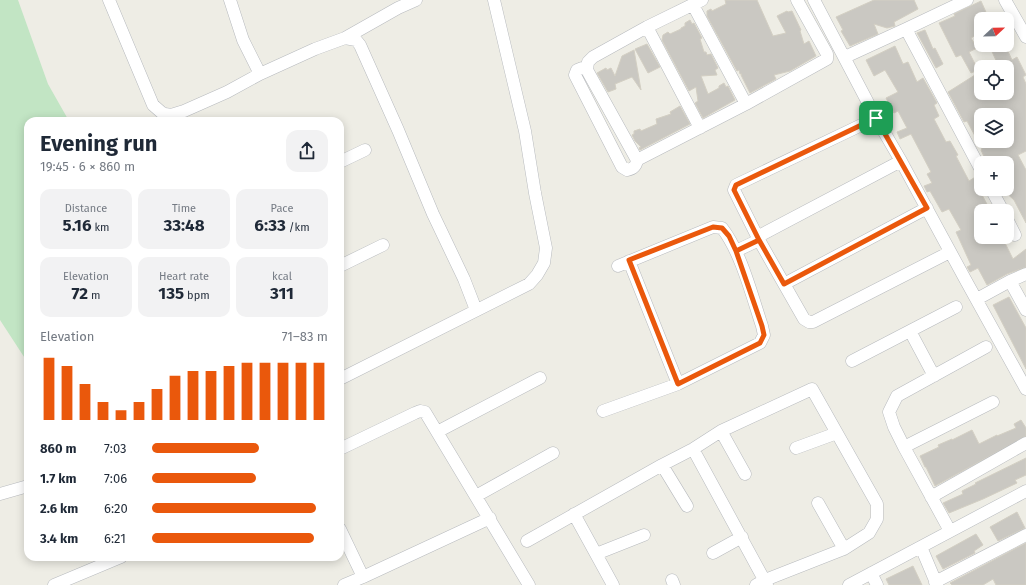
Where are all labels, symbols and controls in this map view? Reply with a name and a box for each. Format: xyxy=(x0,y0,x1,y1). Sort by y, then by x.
north arrow xyxy=(974,12,1014,52)
map controls xyxy=(974,12,1014,244)
button: locate xyxy=(974,60,1014,100)
pin xyxy=(859,101,893,135)
icon: arrive xyxy=(865,107,887,129)
button: layers xyxy=(974,108,1014,148)
text: Evening run xyxy=(40,130,157,157)
button: share xyxy=(286,130,328,172)
button: + xyxy=(974,156,1014,196)
text: 19:45 · 6 × 860 m xyxy=(40,159,135,174)
text: Distance xyxy=(65,202,107,215)
text: Time xyxy=(172,202,196,215)
text: Pace xyxy=(271,202,293,215)
button: − xyxy=(974,204,1014,244)
text: 5.16 xyxy=(63,215,91,236)
text: 33:48 xyxy=(163,215,205,236)
text: 6:33 xyxy=(254,215,286,236)
text: km xyxy=(91,221,109,234)
text: /km xyxy=(286,221,310,234)
text: Elevation xyxy=(63,270,109,283)
text: Heart rate xyxy=(159,270,209,283)
text: kcal xyxy=(272,270,292,283)
text: 72 xyxy=(72,283,88,304)
text: 135 xyxy=(158,283,184,304)
text: 311 xyxy=(270,283,294,304)
text: m xyxy=(88,289,100,302)
text: bpm xyxy=(184,289,210,302)
text: Elevation xyxy=(40,329,94,344)
text: 71–83 m xyxy=(282,329,328,344)
text: 860 m xyxy=(40,441,77,456)
text: 7:03 xyxy=(104,441,127,456)
text: 1.7 km xyxy=(40,471,76,486)
text: 7:06 xyxy=(104,471,127,486)
text: 2.6 km xyxy=(40,501,78,516)
text: 6:20 xyxy=(104,501,128,516)
text: 3.4 km xyxy=(40,531,78,546)
text: 6:21 xyxy=(104,531,126,546)

